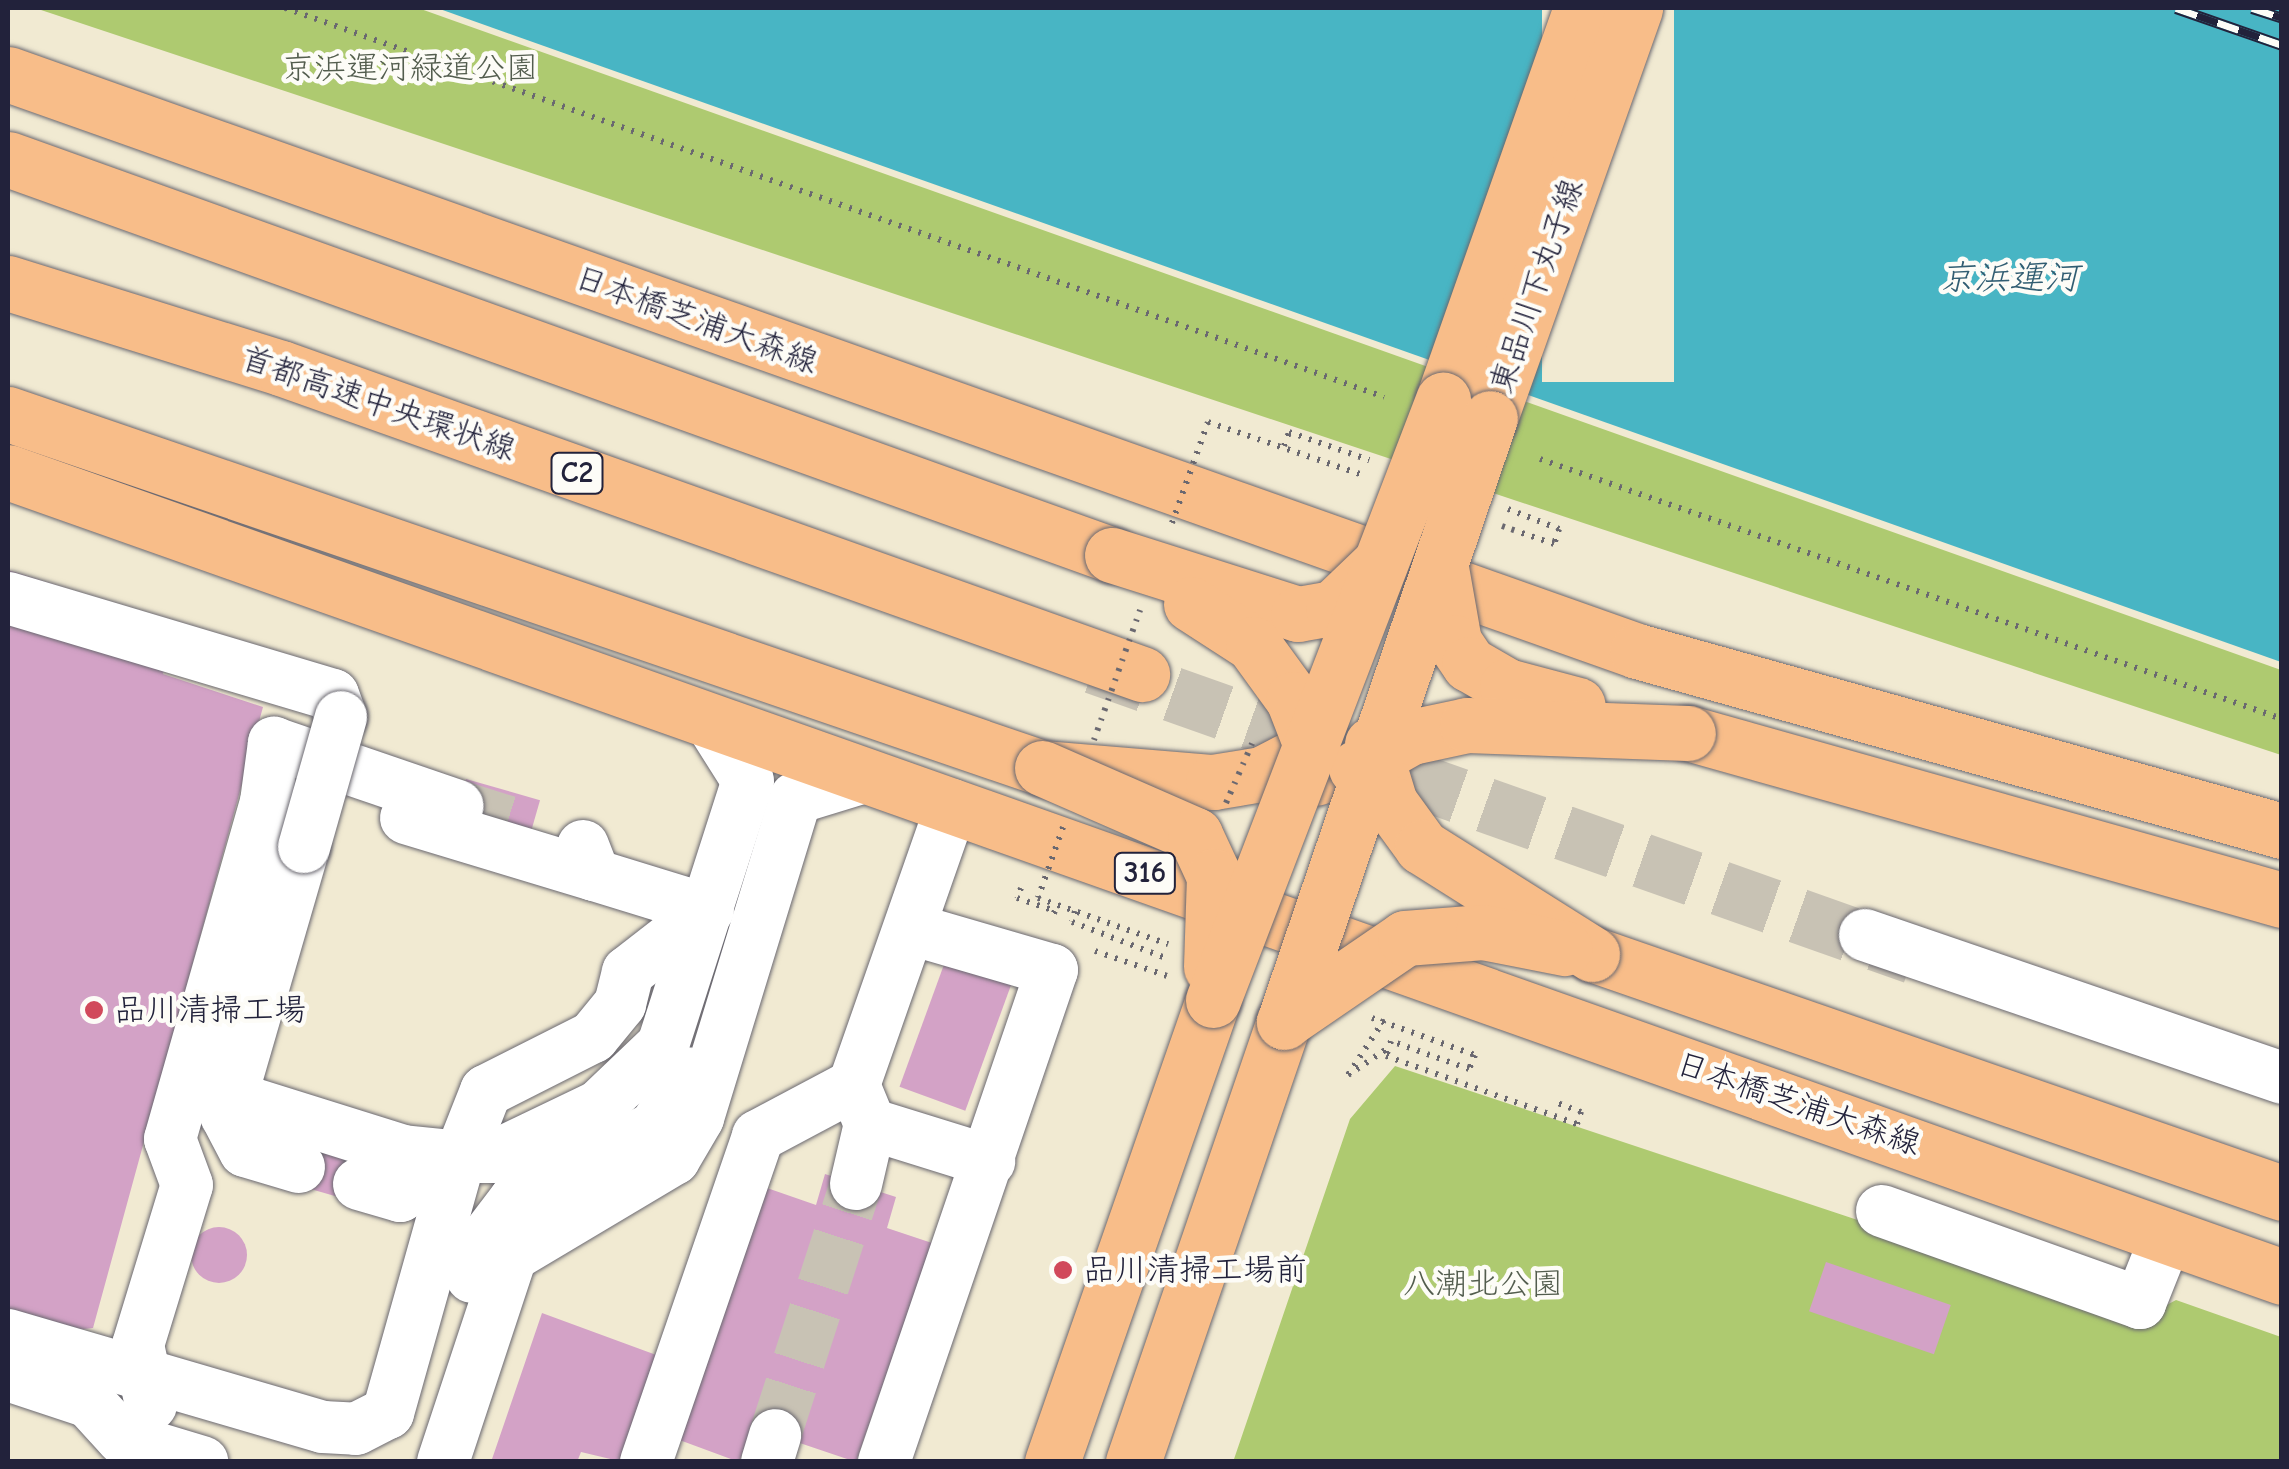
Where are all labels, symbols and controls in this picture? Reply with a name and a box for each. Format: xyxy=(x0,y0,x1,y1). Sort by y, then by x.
park label: 京浜運河緑道公園 xyxy=(282,49,538,87)
street label: 東品川下丸子線 xyxy=(1482,174,1592,398)
water label: 京浜運河 xyxy=(1939,257,2079,299)
street label: 日本橋芝浦大森線 xyxy=(569,258,823,382)
street label: 首都高速中央環状線 xyxy=(236,339,520,469)
road number: C2 xyxy=(550,448,604,498)
road number: 316 xyxy=(1112,848,1178,898)
place label: 品川清掃工場 xyxy=(114,991,306,1029)
marker: 品川清掃工場 xyxy=(83,999,105,1021)
street label: 日本橋芝浦大森線 xyxy=(1671,1044,1925,1164)
place label: 品川清掃工場前 xyxy=(1083,1251,1307,1289)
marker: 品川清掃工場前 xyxy=(1052,1259,1074,1281)
park label: 八潮北公園 xyxy=(1403,1265,1563,1303)

